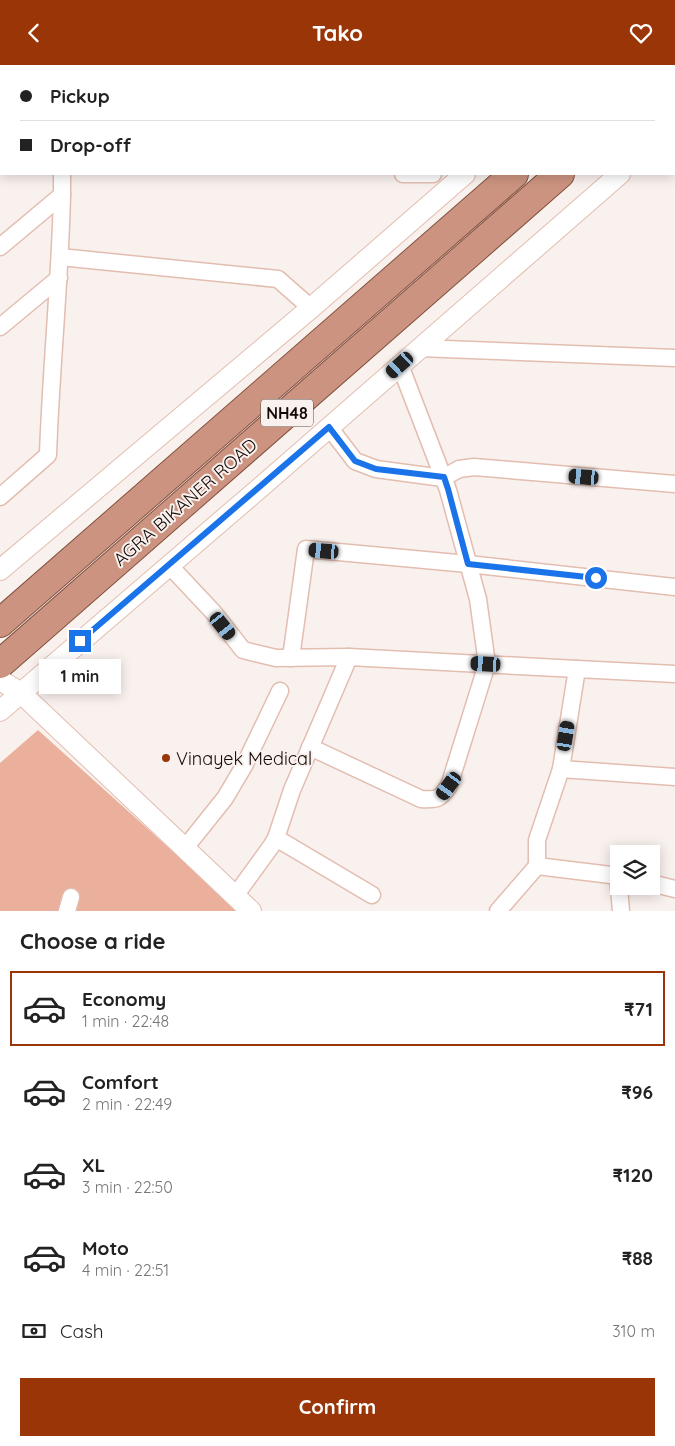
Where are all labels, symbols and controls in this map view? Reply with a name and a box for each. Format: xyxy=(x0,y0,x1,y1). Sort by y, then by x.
icon: back xyxy=(20,19,48,47)
text: Tako xyxy=(312,19,363,47)
icon: heart xyxy=(627,19,655,47)
text: Pickup xyxy=(50,84,110,108)
text: Drop-off xyxy=(50,133,131,157)
car xyxy=(383,349,416,381)
road number: NH48 xyxy=(261,399,313,427)
street label: AGRA BIKANER ROAD xyxy=(108,433,262,571)
car xyxy=(568,468,599,486)
car xyxy=(308,542,339,560)
route start xyxy=(585,567,607,589)
car xyxy=(207,610,238,642)
route end xyxy=(69,630,91,652)
car xyxy=(470,656,501,672)
callout: 1 min xyxy=(39,659,121,693)
text: 1 min xyxy=(61,666,99,686)
car xyxy=(556,720,575,752)
place label: Vinayek Medical xyxy=(176,747,312,770)
marker: Vinayek Medical xyxy=(160,752,172,764)
car xyxy=(434,769,463,803)
map controls xyxy=(610,845,660,895)
button: layers xyxy=(610,845,660,895)
text: Choose a ride xyxy=(20,927,165,955)
icon: car xyxy=(22,986,67,1031)
text: Economy xyxy=(82,987,166,1011)
text: ₹71 xyxy=(624,997,653,1021)
text: 1 min · 22:48 xyxy=(82,1011,169,1031)
icon: car xyxy=(22,1069,67,1114)
text: Comfort xyxy=(82,1070,159,1094)
text: ₹96 xyxy=(621,1080,653,1104)
text: 2 min · 22:49 xyxy=(82,1094,172,1114)
icon: car xyxy=(22,1152,67,1197)
text: XL xyxy=(82,1153,105,1177)
text: ₹120 xyxy=(613,1163,653,1187)
text: 3 min · 22:50 xyxy=(82,1177,173,1197)
icon: car xyxy=(22,1235,67,1280)
text: Moto xyxy=(82,1236,129,1260)
text: ₹88 xyxy=(622,1246,653,1270)
text: 4 min · 22:51 xyxy=(82,1260,169,1280)
icon: cash xyxy=(20,1317,48,1345)
text: Cash xyxy=(60,1319,104,1343)
text: 310 m xyxy=(612,1321,655,1341)
button: Confirm xyxy=(20,1378,655,1436)

